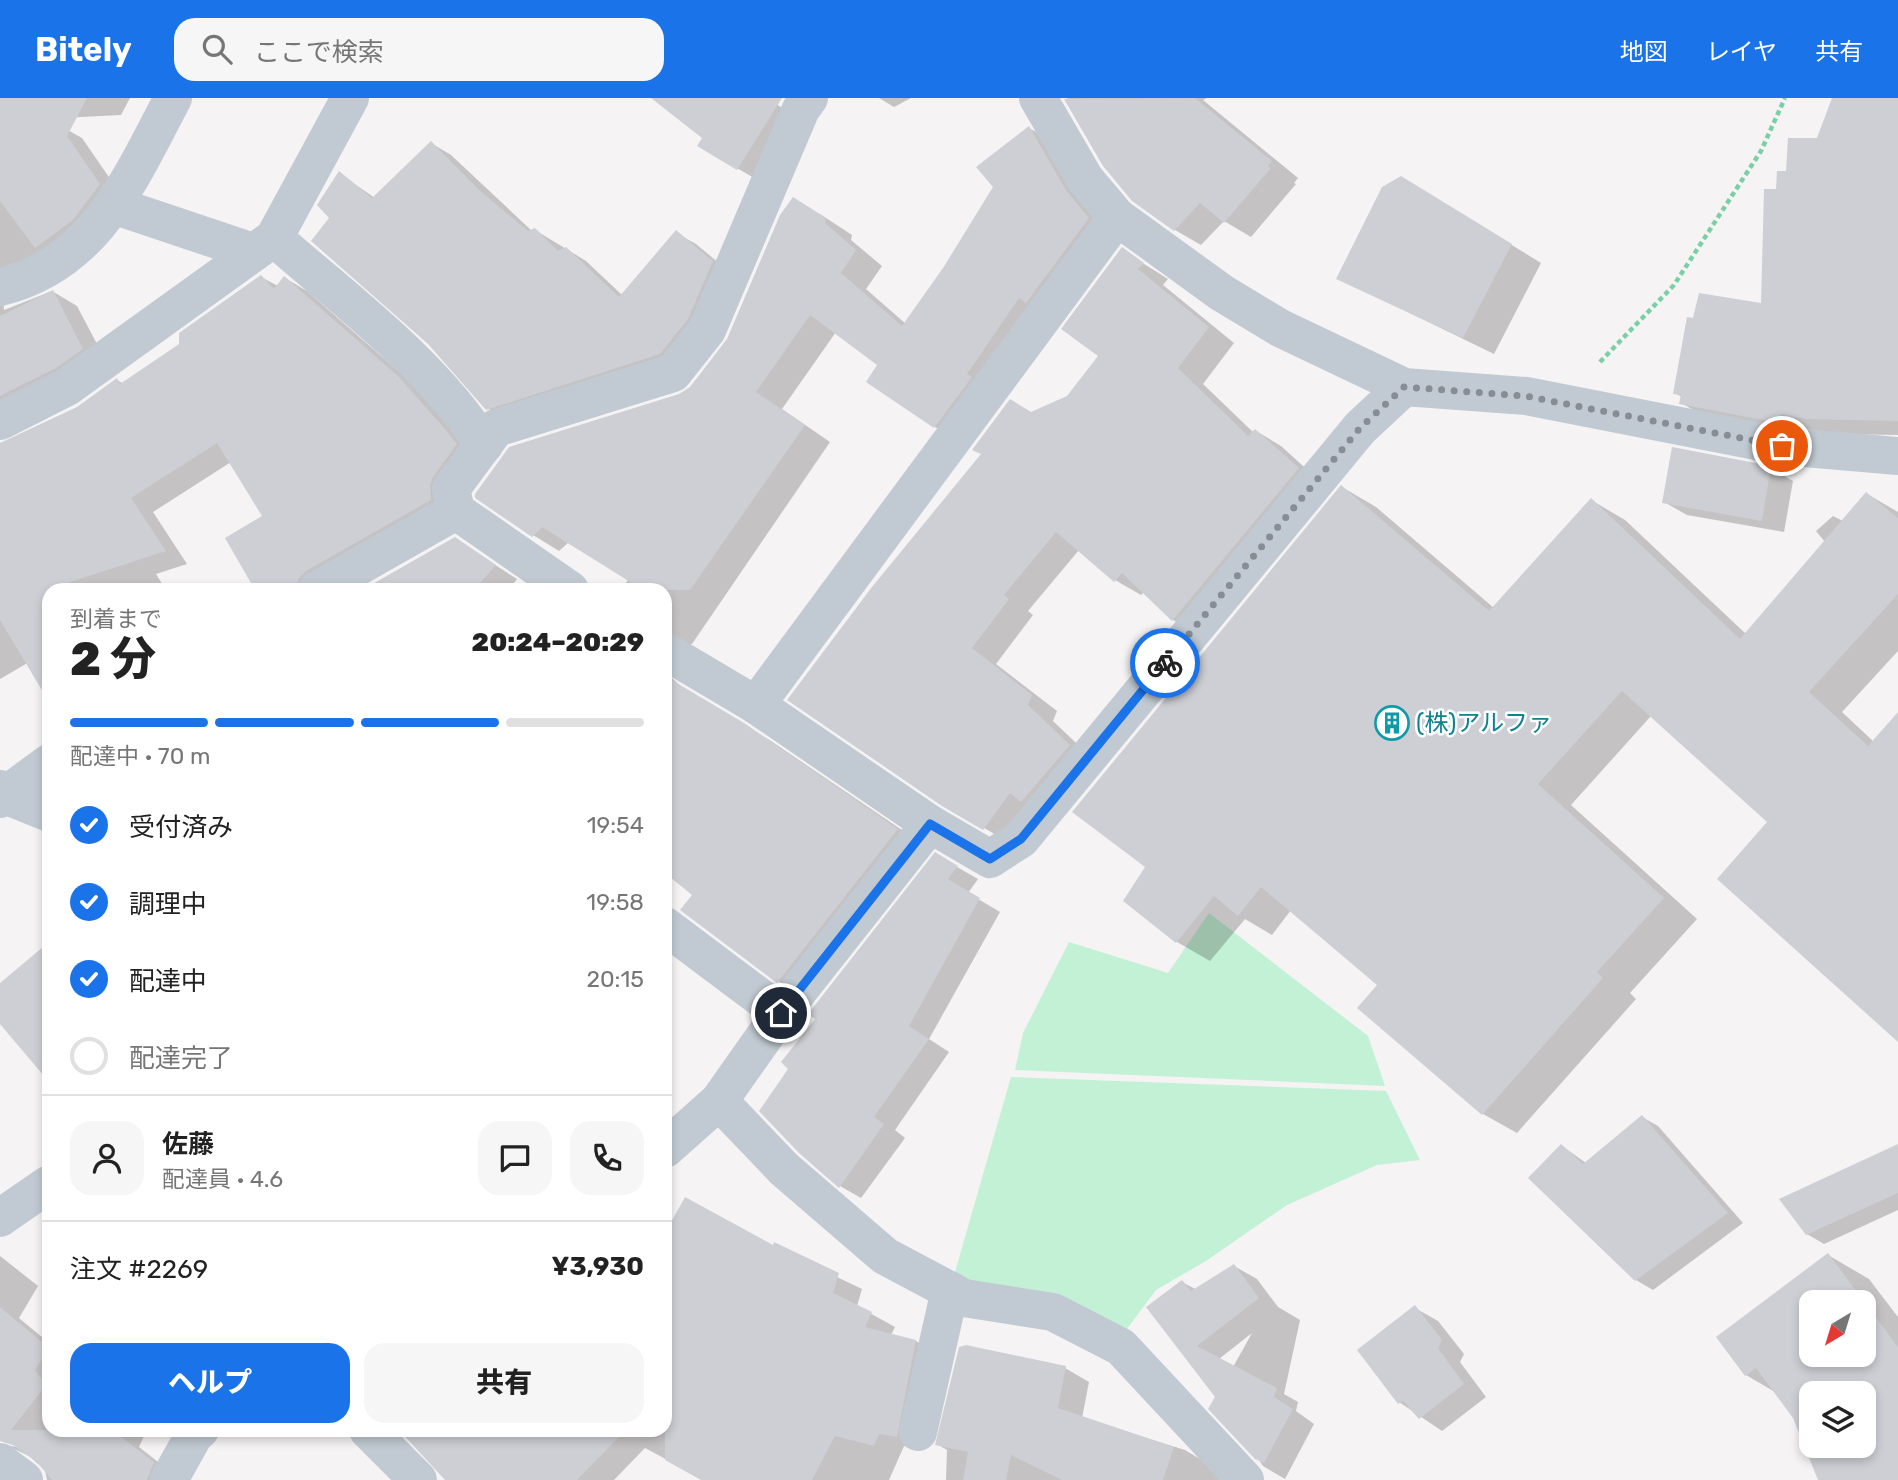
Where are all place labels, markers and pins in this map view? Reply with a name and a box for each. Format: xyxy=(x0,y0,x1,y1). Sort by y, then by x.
pin xyxy=(1752,416,1812,476)
building icon: (株)アルファ xyxy=(1373,704,1411,742)
place label: (株)アルファ xyxy=(1416,709,1552,737)
pin xyxy=(751,983,811,1043)

